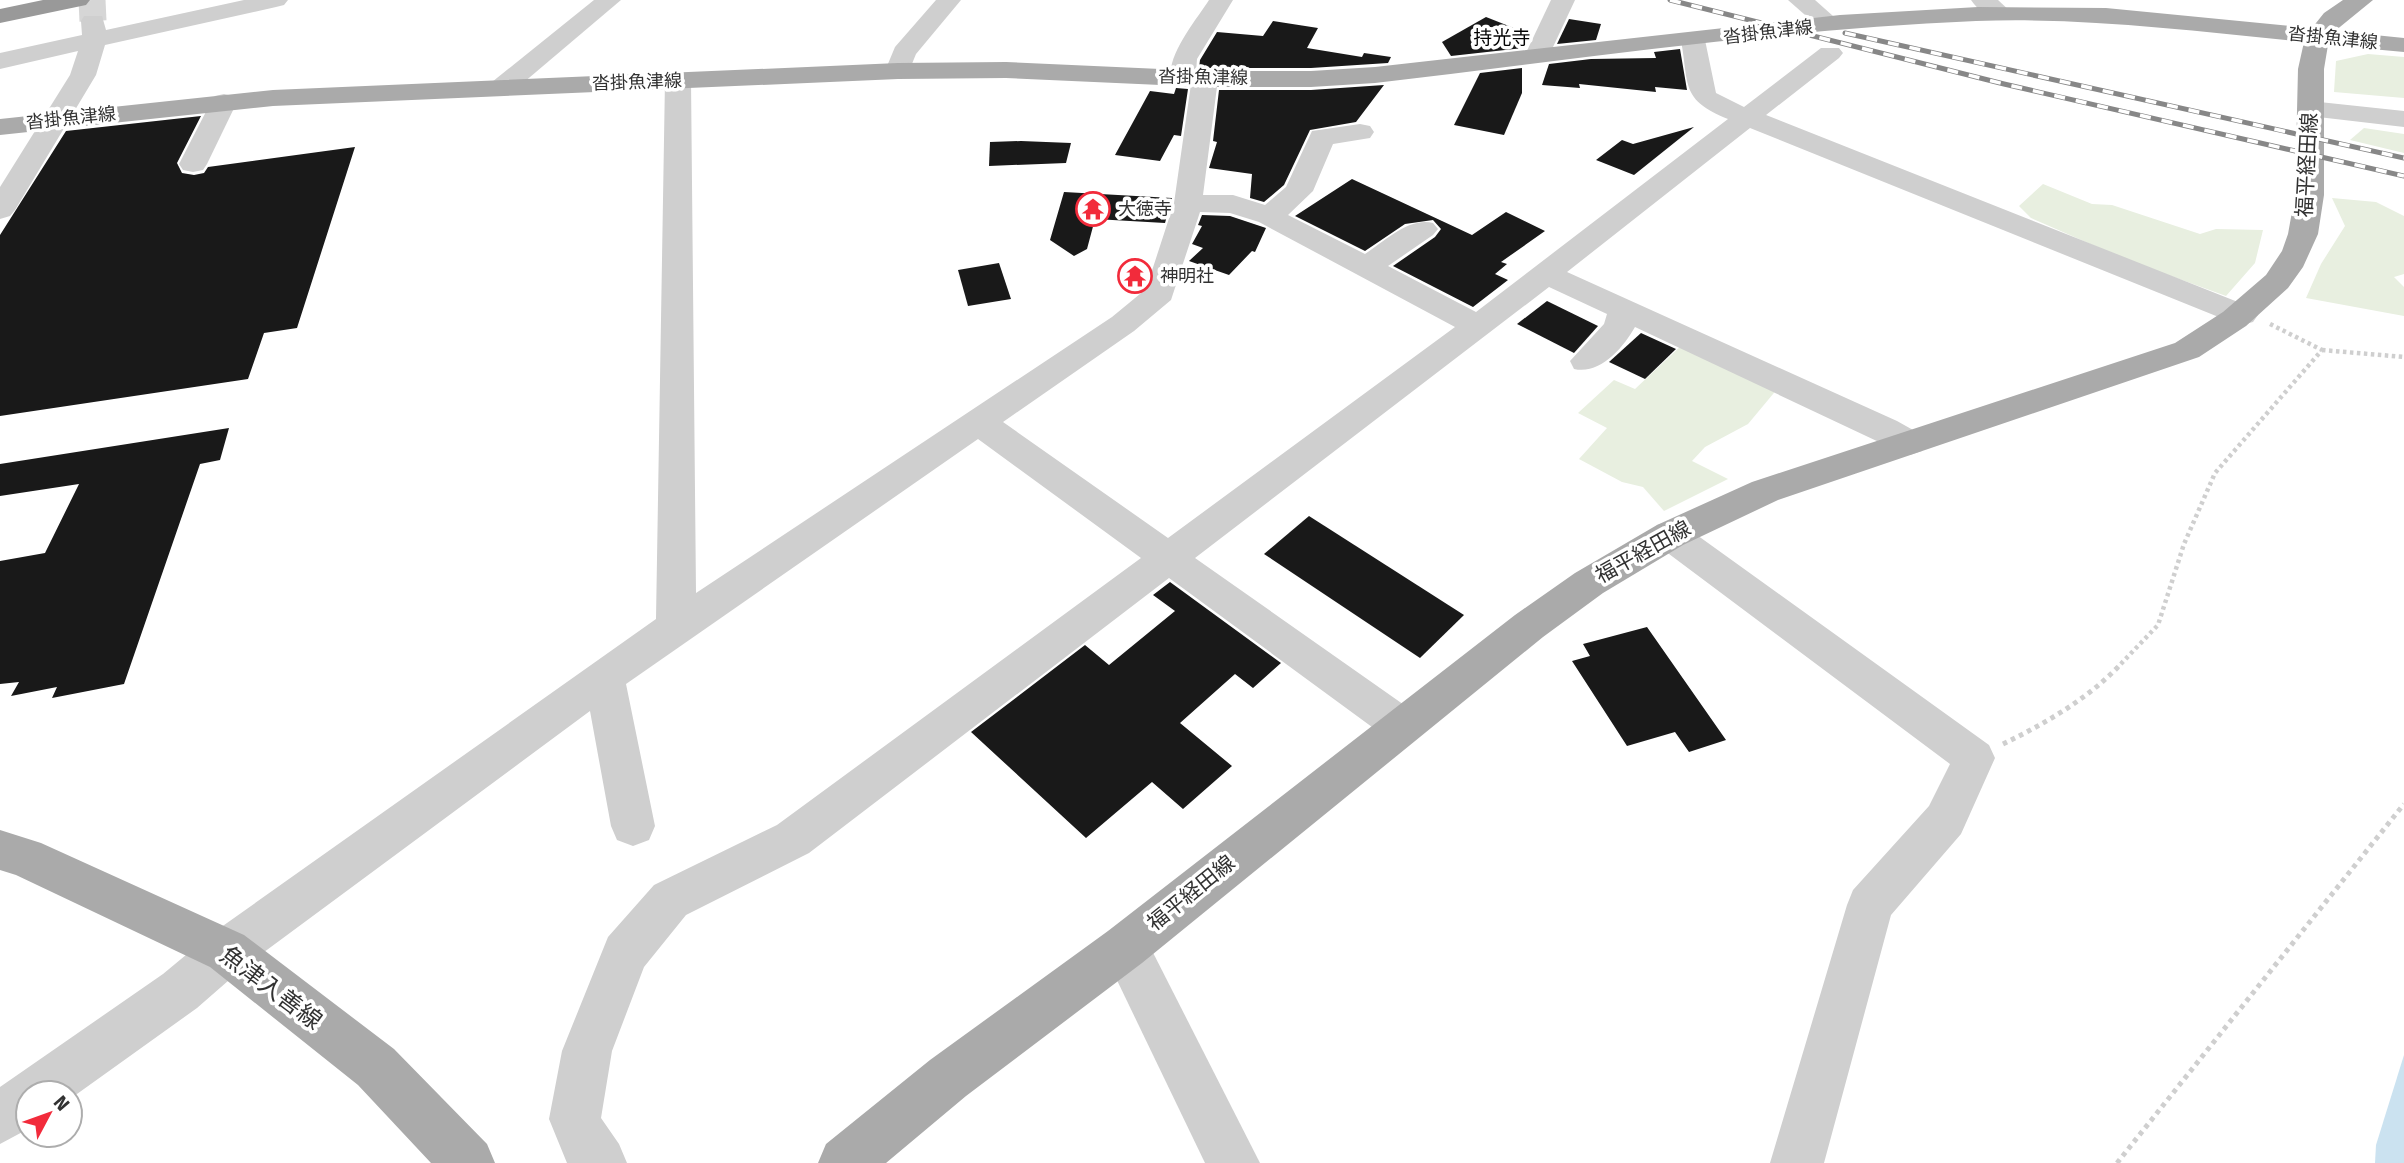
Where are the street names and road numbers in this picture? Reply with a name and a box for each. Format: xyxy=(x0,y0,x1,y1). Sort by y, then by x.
street label: 沓掛魚津線 xyxy=(1722,16,1814,48)
street label: 沓掛魚津線 xyxy=(2287,22,2379,54)
street label: 沓掛魚津線 xyxy=(1158,65,1248,89)
street label: 沓掛魚津線 xyxy=(592,69,682,95)
street label: 沓掛魚津線 xyxy=(25,102,117,134)
street label: 福平経田線 xyxy=(2291,112,2323,218)
street label: 福平経田線 xyxy=(1591,515,1695,589)
street label: 福平経田線 xyxy=(1142,850,1240,936)
street label: 魚津入善線 xyxy=(215,941,327,1035)

